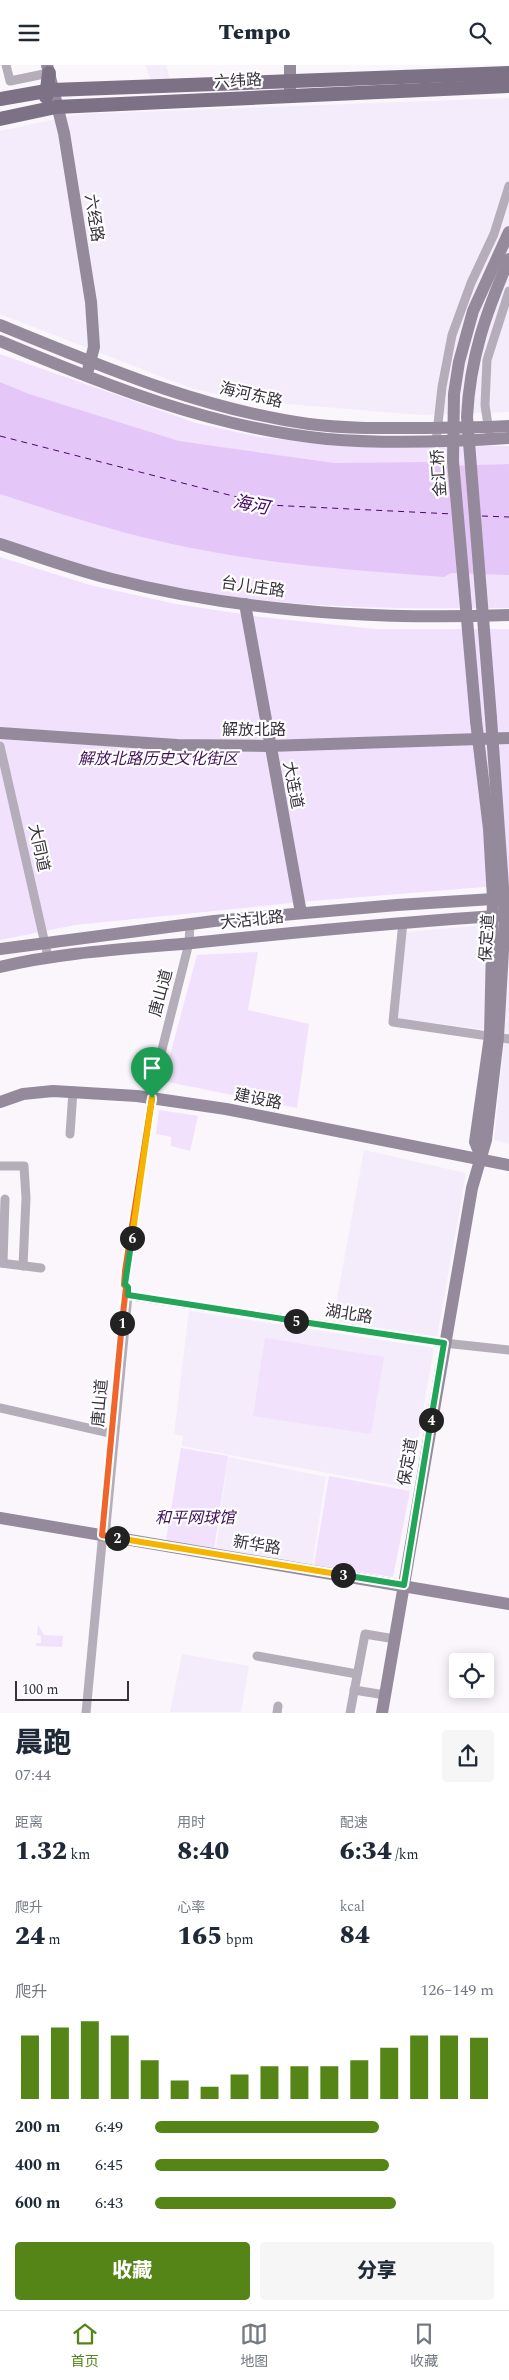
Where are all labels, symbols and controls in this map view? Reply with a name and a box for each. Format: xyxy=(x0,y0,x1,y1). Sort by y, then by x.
text: Tempo xyxy=(219,16,290,49)
icon: menu xyxy=(15,19,43,47)
icon: search xyxy=(466,19,494,47)
street label: 六纬路 xyxy=(213,68,263,94)
street label: 六经路 xyxy=(78,192,110,244)
street label: 海河东路 xyxy=(217,376,285,414)
street label: 金汇桥 xyxy=(425,448,453,498)
water label: 海河 xyxy=(231,488,274,522)
street label: 台儿庄路 xyxy=(220,571,286,603)
street label: 解放北路 xyxy=(222,718,286,742)
park label: 解放北路历史文化街区 xyxy=(78,747,240,771)
street label: 大连道 xyxy=(277,759,309,811)
street label: 大同道 xyxy=(22,822,56,874)
street label: 大沽北路 xyxy=(219,905,285,935)
street label: 保定道 xyxy=(474,913,500,963)
street label: 唐山道 xyxy=(143,967,179,1019)
pin xyxy=(131,1047,173,1098)
icon: arrive xyxy=(138,1054,166,1082)
street label: 建设路 xyxy=(232,1083,284,1115)
pin: 6 xyxy=(120,1225,144,1251)
text: 6 xyxy=(129,1228,136,1249)
street label: 湖北路 xyxy=(323,1298,375,1330)
pin: 5 xyxy=(284,1309,308,1333)
pin: 1 xyxy=(110,1311,134,1335)
text: 5 xyxy=(293,1311,300,1332)
text: 1 xyxy=(119,1313,126,1334)
street label: 唐山道 xyxy=(86,1378,114,1428)
pin: 4 xyxy=(418,1407,444,1433)
text: 4 xyxy=(428,1410,435,1431)
street label: 保定道 xyxy=(392,1436,424,1488)
park label: 和平网球馆 xyxy=(155,1506,237,1530)
pin: 2 xyxy=(104,1525,130,1551)
text: 2 xyxy=(114,1528,121,1549)
street label: 新华路 xyxy=(231,1529,283,1561)
pin: 3 xyxy=(330,1563,356,1587)
text: 3 xyxy=(340,1565,347,1586)
map controls xyxy=(449,1653,494,1698)
button: locate xyxy=(449,1653,494,1698)
scale bar xyxy=(15,1677,129,1701)
text: 100 m xyxy=(22,1679,59,1700)
text: 晨跑 xyxy=(15,1722,71,1765)
button: share xyxy=(442,1730,494,1782)
text: 07:44 xyxy=(15,1763,51,1787)
text: 距离 xyxy=(15,1812,43,1833)
text: 用时 xyxy=(177,1812,205,1833)
text: 配速 xyxy=(340,1812,368,1833)
text: 1.32 xyxy=(15,1833,67,1871)
text: 8:40 xyxy=(177,1833,229,1871)
text: 6:34 xyxy=(340,1833,392,1871)
text: km xyxy=(67,1844,90,1865)
text: /km xyxy=(392,1844,419,1865)
text: kcal xyxy=(340,1896,365,1917)
text: 爬升 xyxy=(15,1897,43,1918)
text: 心率 xyxy=(177,1897,205,1918)
text: 84 xyxy=(340,1917,370,1955)
text: 24 xyxy=(15,1918,45,1956)
text: 165 xyxy=(177,1918,222,1956)
text: m xyxy=(45,1929,61,1950)
text: bpm xyxy=(222,1929,254,1950)
text: 126–149 m xyxy=(420,1978,494,2002)
text: 爬升 xyxy=(15,1980,47,2004)
text: 200 m xyxy=(15,2115,60,2139)
text: 6:49 xyxy=(95,2115,123,2139)
text: 400 m xyxy=(15,2153,60,2177)
text: 6:45 xyxy=(95,2153,123,2177)
text: 600 m xyxy=(15,2191,60,2215)
text: 6:43 xyxy=(95,2191,123,2215)
button: 收藏 xyxy=(15,2242,250,2300)
button: 分享 xyxy=(260,2242,494,2300)
tab: 首页 xyxy=(71,2320,99,2372)
tab: 地图 xyxy=(240,2320,268,2372)
tab: 收藏 xyxy=(410,2320,438,2372)

